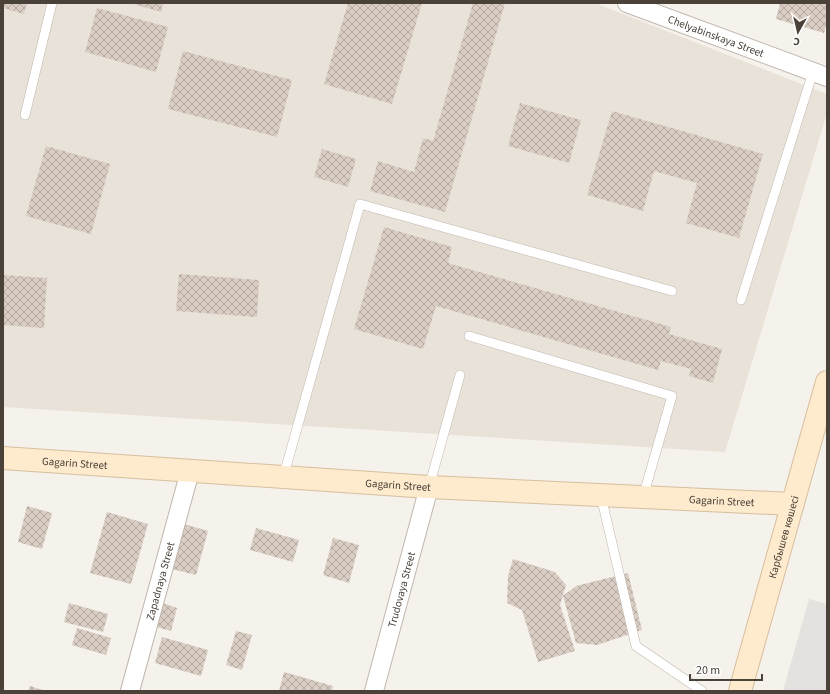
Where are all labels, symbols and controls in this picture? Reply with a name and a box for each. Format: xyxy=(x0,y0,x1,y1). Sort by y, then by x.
street label: Chelyabinskaya Street xyxy=(666,12,766,61)
north arrow xyxy=(778,12,818,52)
text: С xyxy=(792,33,801,49)
street label: Gagarin Street xyxy=(42,454,108,473)
street label: Gagarin Street xyxy=(365,476,432,495)
street label: Gagarin Street xyxy=(689,492,755,510)
street label: Карбышев көшесі xyxy=(765,494,803,580)
street label: Zapadnaya Street xyxy=(143,540,178,622)
street label: Trudovaya Street xyxy=(384,550,419,629)
scale bar xyxy=(690,656,762,682)
text: 20 m xyxy=(696,662,720,679)

